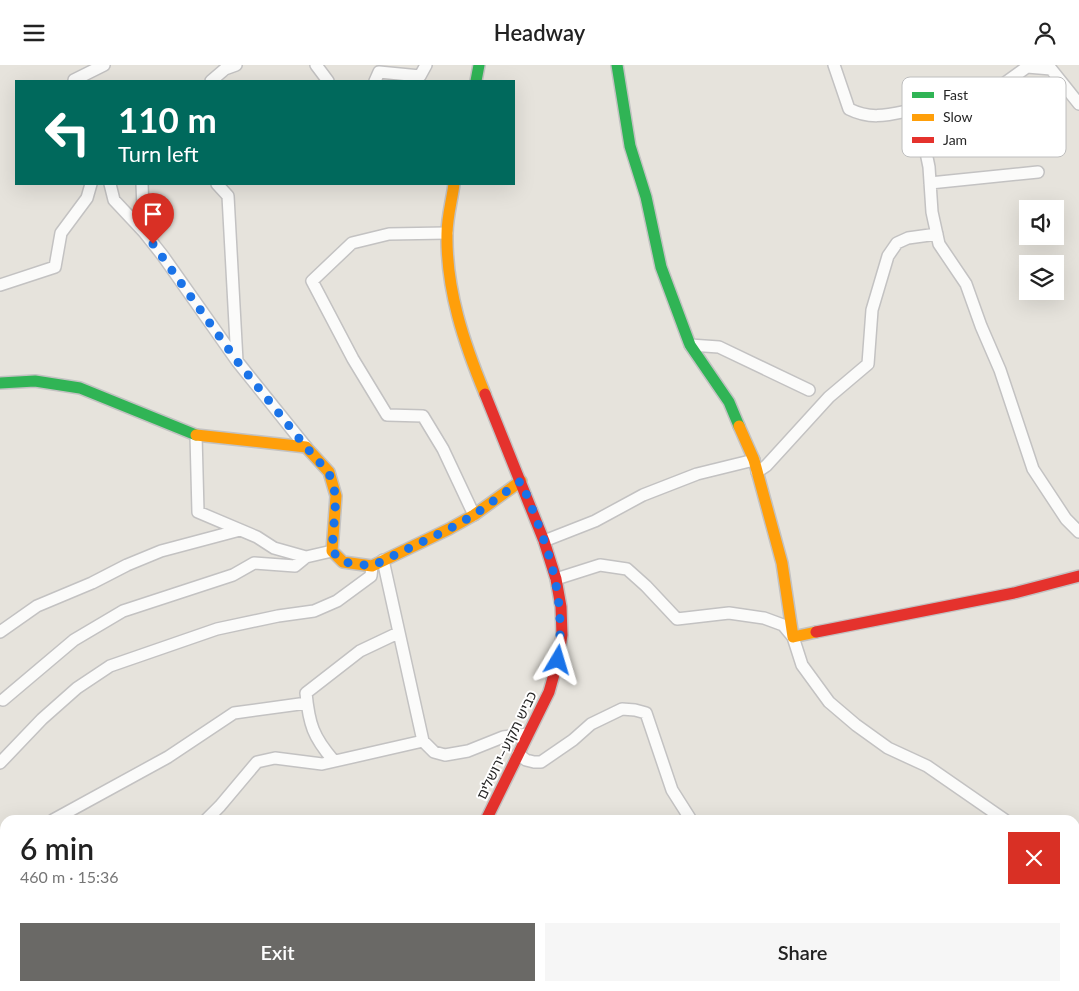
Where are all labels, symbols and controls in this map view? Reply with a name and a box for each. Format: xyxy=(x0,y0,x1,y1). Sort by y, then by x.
icon: menu xyxy=(20,19,48,47)
text: Headway xyxy=(494,19,585,46)
icon: person xyxy=(1031,19,1059,47)
legend xyxy=(902,77,1066,157)
text: Fast xyxy=(943,86,968,103)
text: 110 m xyxy=(118,98,217,140)
icon: left xyxy=(35,100,100,165)
text: Slow xyxy=(943,108,973,125)
text: Jam xyxy=(943,131,967,148)
text: Turn left xyxy=(118,140,199,167)
pin xyxy=(132,193,174,244)
icon: arrive xyxy=(139,200,167,228)
map controls xyxy=(1019,200,1064,300)
button: sound xyxy=(1019,200,1064,245)
button: layers xyxy=(1019,255,1064,300)
position arrow xyxy=(531,633,583,685)
street label: כביש תקוע–ירושלים xyxy=(472,688,540,802)
text: 6 min xyxy=(20,830,94,866)
button: close xyxy=(1008,832,1060,884)
text: 460 m · 15:36 xyxy=(20,867,119,886)
button: Exit xyxy=(20,923,535,981)
button: Share xyxy=(545,923,1060,981)

